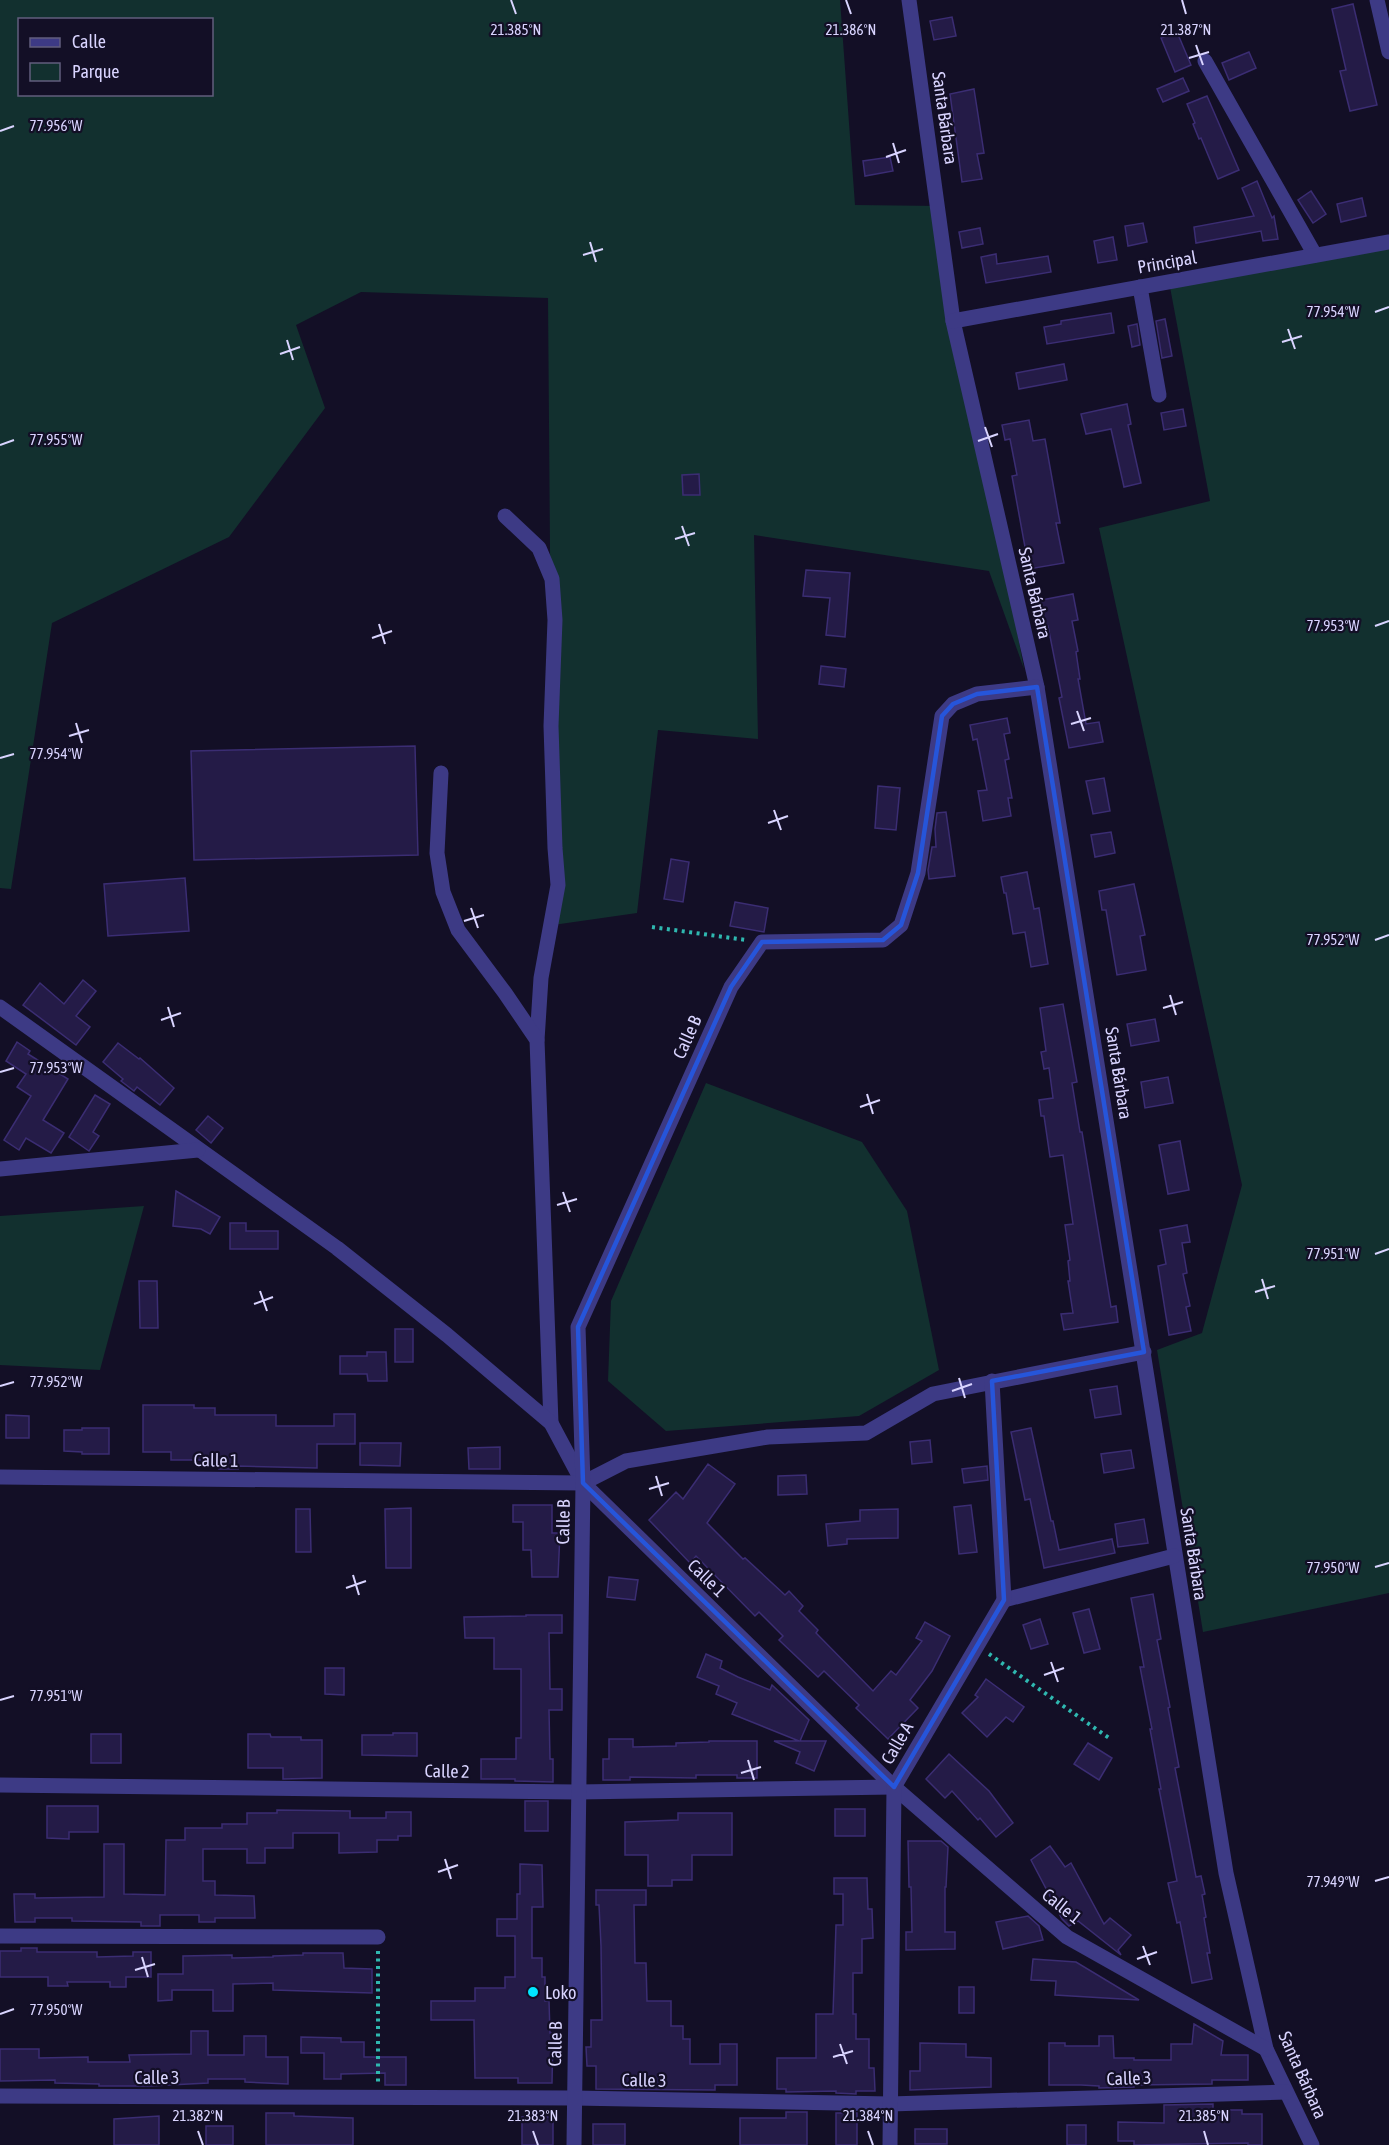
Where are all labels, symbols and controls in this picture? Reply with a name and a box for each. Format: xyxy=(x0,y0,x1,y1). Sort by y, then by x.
legend xyxy=(18,18,213,96)
text: 21.385°N xyxy=(491,21,541,38)
text: 21.386°N xyxy=(826,21,876,38)
text: 21.387°N xyxy=(1161,21,1211,38)
text: Calle xyxy=(72,31,106,52)
text: Parque xyxy=(72,61,120,82)
street label: Santa Bárbara xyxy=(928,70,962,166)
text: 77.956°W xyxy=(30,117,83,134)
street label: Principal xyxy=(1136,246,1198,278)
text: 77.954°W xyxy=(1307,303,1360,320)
text: 77.955°W xyxy=(30,431,83,448)
street label: Santa Bárbara xyxy=(1014,545,1056,641)
text: 77.953°W xyxy=(1307,617,1360,634)
text: 77.954°W xyxy=(30,745,83,762)
text: 77.952°W xyxy=(1307,931,1360,948)
street label: Calle B xyxy=(668,1012,706,1062)
street label: Santa Bárbara xyxy=(1101,1025,1137,1121)
text: 77.953°W xyxy=(30,1059,83,1076)
text: 77.951°W xyxy=(1307,1245,1360,1262)
text: 77.952°W xyxy=(30,1373,83,1390)
street label: Calle 1 xyxy=(193,1449,239,1471)
street label: Calle B xyxy=(552,1499,574,1545)
street label: Santa Bárbara xyxy=(1176,1506,1212,1602)
street label: Calle 1 xyxy=(684,1555,730,1601)
text: 77.950°W xyxy=(1307,1559,1360,1576)
text: 77.951°W xyxy=(30,1687,83,1704)
street label: Calle A xyxy=(877,1718,918,1768)
street label: Calle 2 xyxy=(424,1760,470,1782)
text: 77.949°W xyxy=(1307,1873,1360,1890)
street label: Calle 1 xyxy=(1038,1884,1086,1928)
place label: Loko xyxy=(545,1982,576,2003)
marker: Loko xyxy=(526,1985,540,1999)
text: 77.950°W xyxy=(30,2001,83,2018)
street label: Calle B xyxy=(544,2021,566,2067)
street label: Santa Bárbara xyxy=(1274,2028,1332,2122)
street label: Calle 3 xyxy=(135,2067,179,2088)
street label: Calle 3 xyxy=(1106,2067,1152,2089)
street label: Calle 3 xyxy=(621,2069,667,2091)
text: 21.382°N xyxy=(173,2107,223,2124)
text: 21.383°N xyxy=(508,2107,558,2124)
text: 21.384°N xyxy=(843,2107,893,2124)
text: 21.385°N xyxy=(1179,2107,1229,2124)

